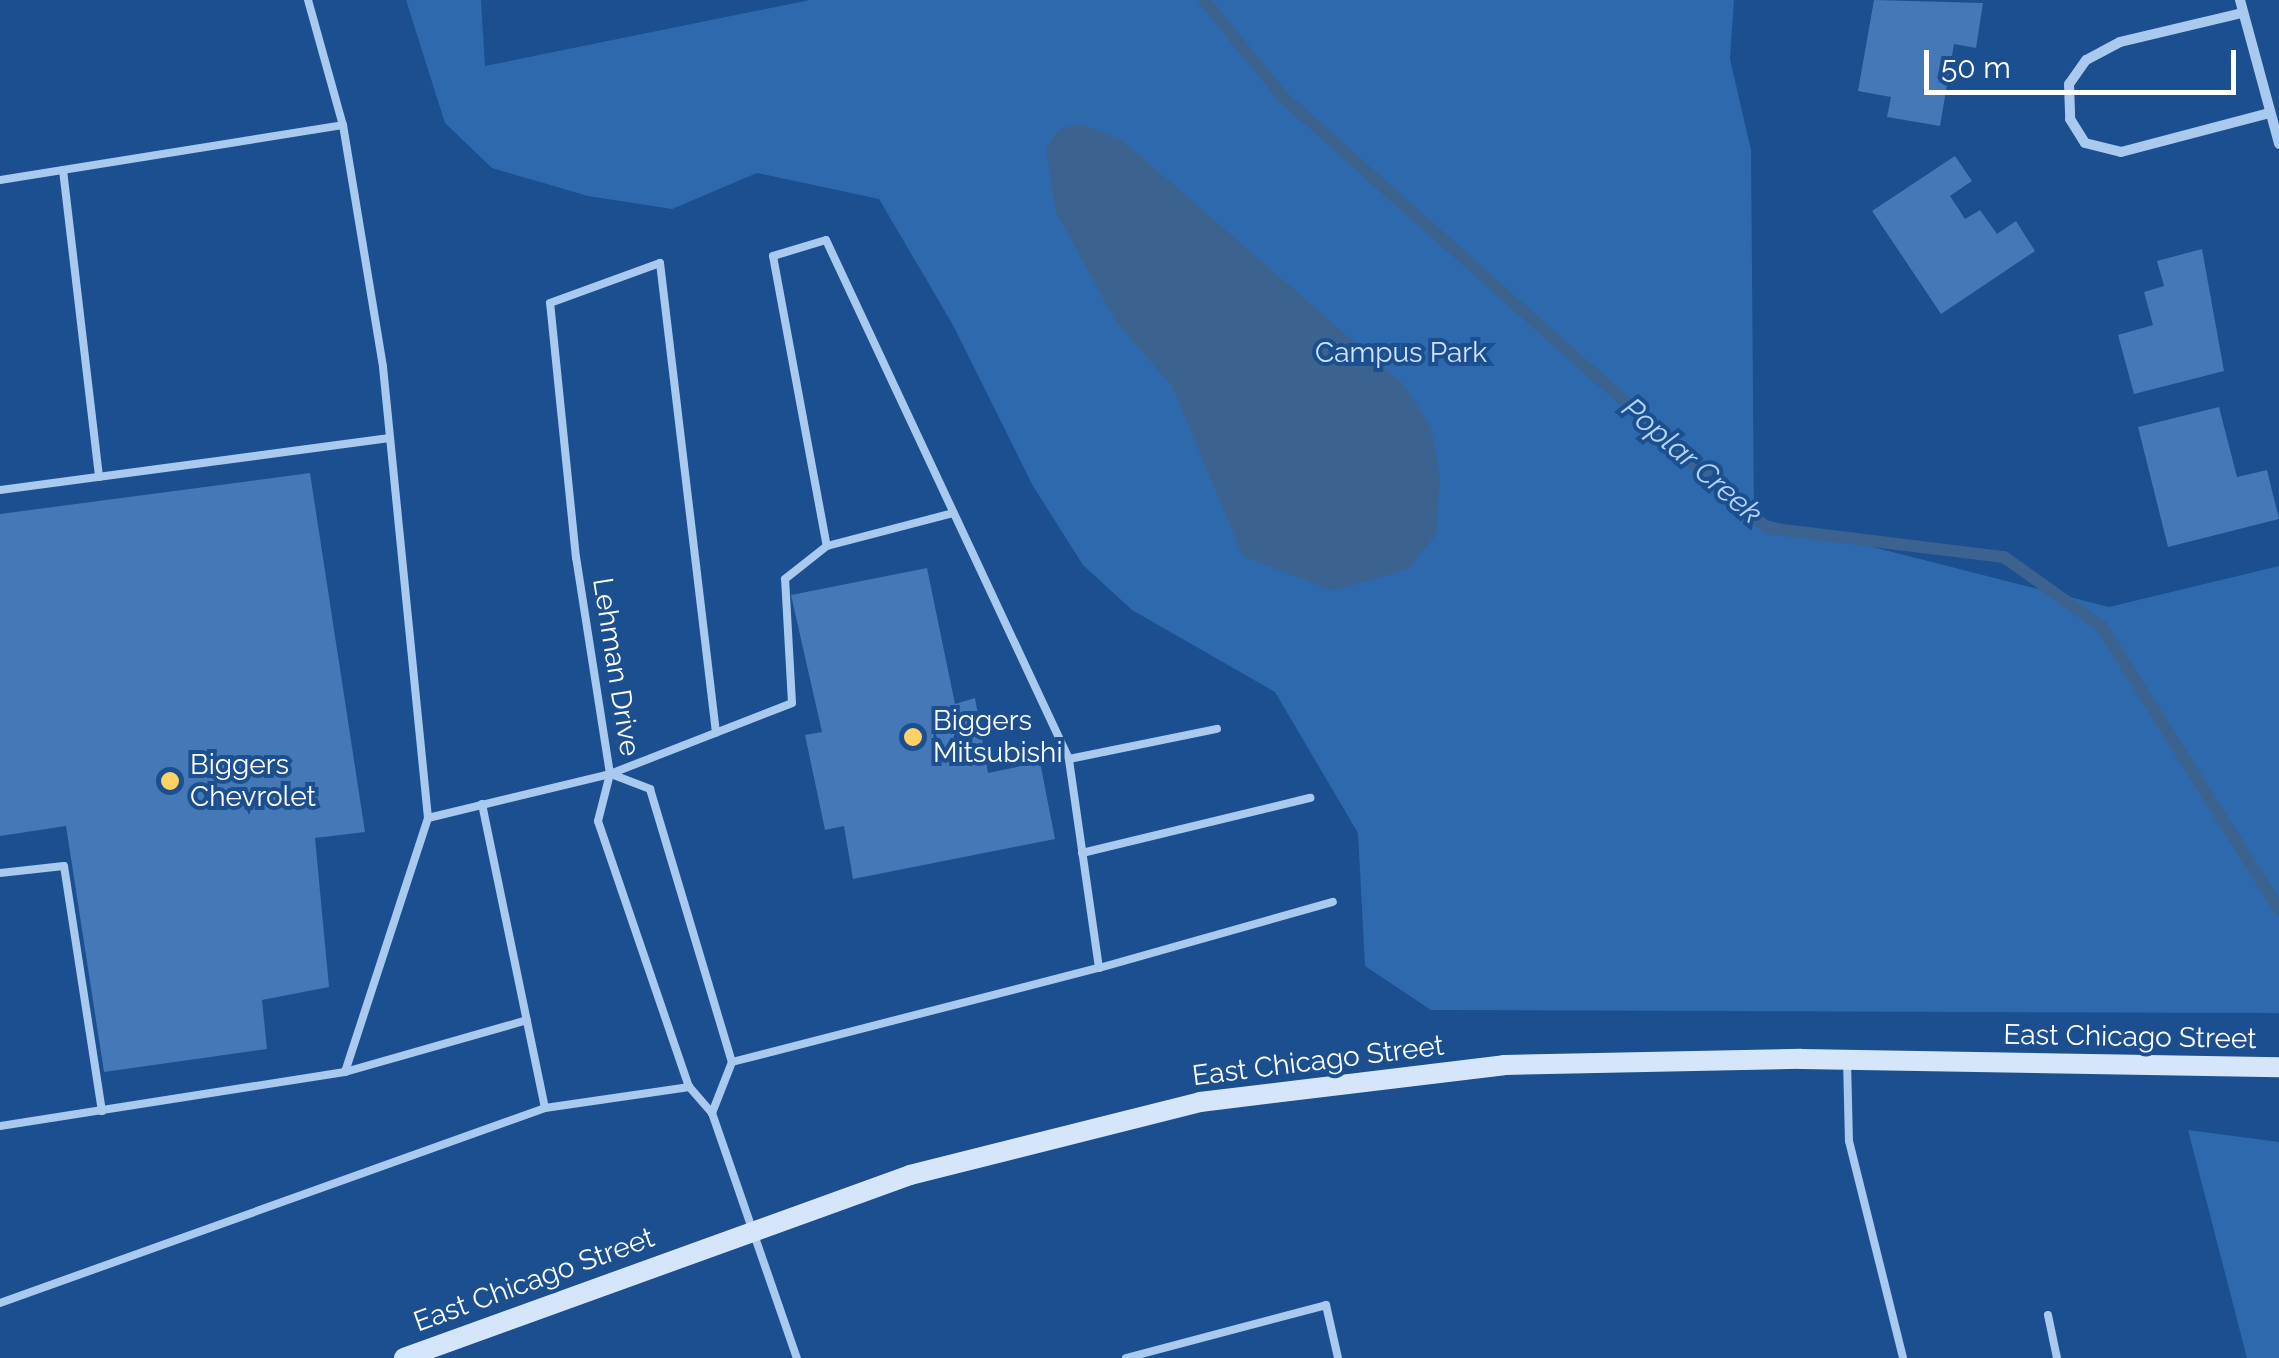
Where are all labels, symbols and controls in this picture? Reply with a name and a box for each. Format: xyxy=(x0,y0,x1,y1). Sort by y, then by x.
scale bar xyxy=(1929,30,2242,92)
text: 50 m xyxy=(1941,50,2011,85)
park label: Campus Park xyxy=(1315,336,1487,370)
water label: Poplar Creek xyxy=(1614,390,1770,532)
street label: Lehman Drive xyxy=(585,575,647,759)
place label: Biggers Mitsubishi xyxy=(933,704,1063,770)
marker: Biggers Mitsubishi xyxy=(902,726,924,748)
place label: Biggers Chevrolet xyxy=(190,748,316,814)
marker: Biggers Chevrolet xyxy=(159,770,181,792)
street label: East Chicago Street xyxy=(2003,1018,2257,1056)
street label: East Chicago Street xyxy=(1190,1029,1446,1093)
street label: East Chicago Street xyxy=(409,1221,659,1339)

